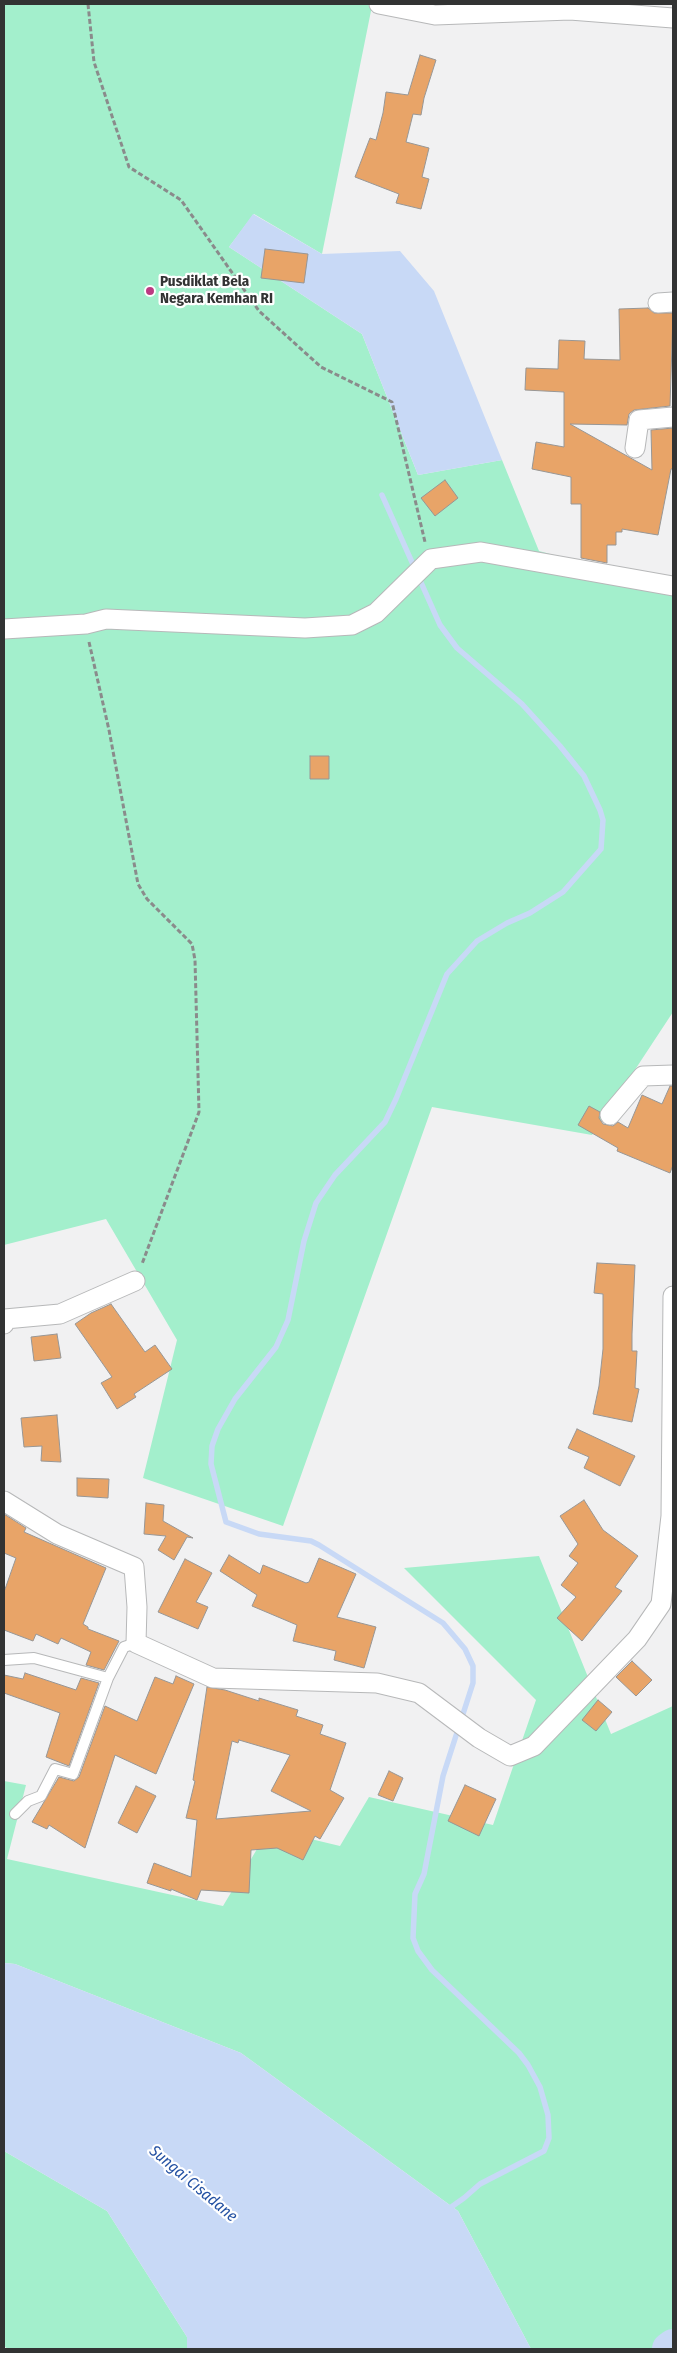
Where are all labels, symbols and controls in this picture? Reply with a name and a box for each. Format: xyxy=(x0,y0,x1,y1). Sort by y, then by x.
place label: Pusdiklat Bela Negara Kemhan RI xyxy=(160,273,273,308)
marker: Pusdiklat Bela Negara Kemhan RI xyxy=(144,285,156,297)
water label: Sungai Cisadane xyxy=(145,2142,241,2226)

